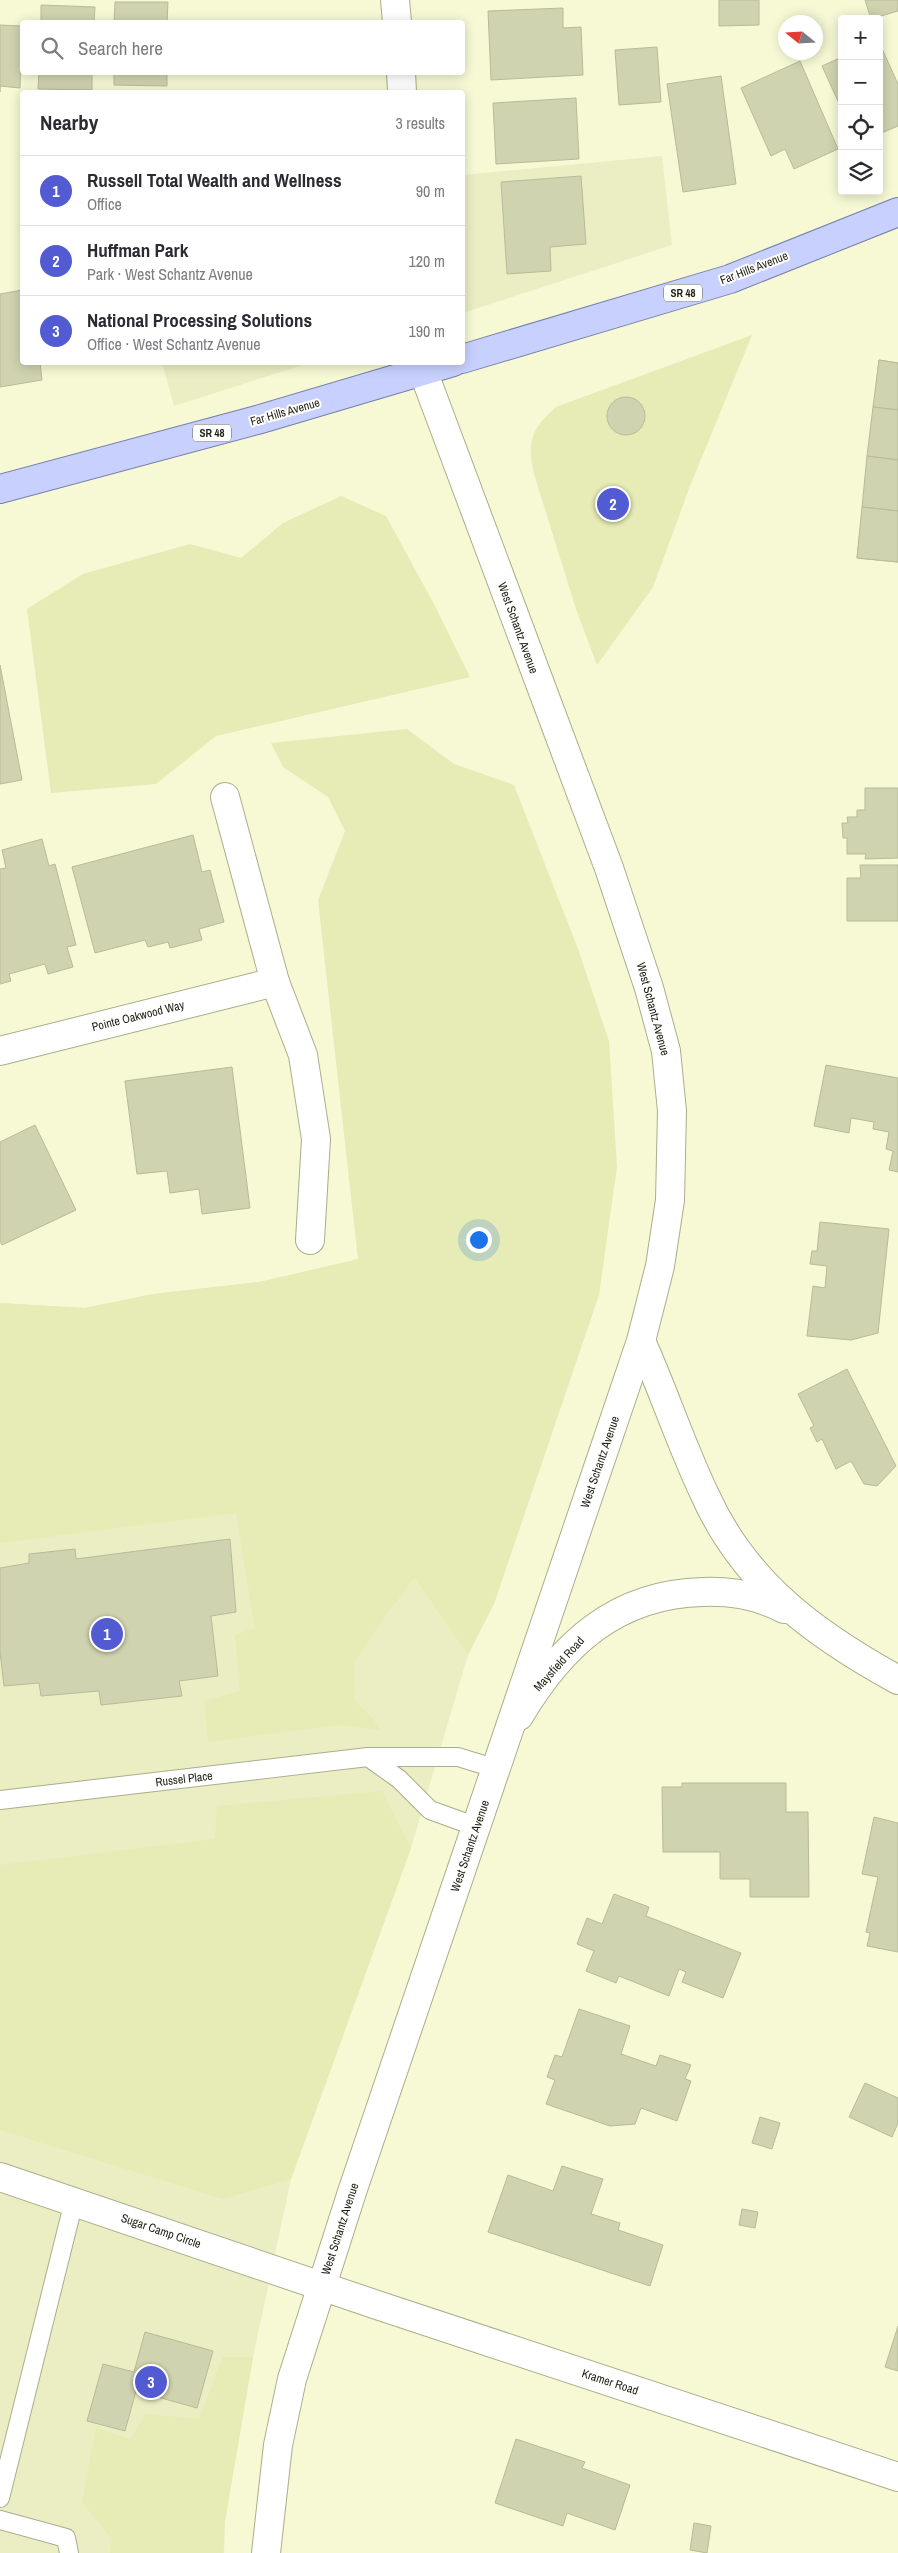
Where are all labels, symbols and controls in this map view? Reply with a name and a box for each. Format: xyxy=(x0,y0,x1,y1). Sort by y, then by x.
north arrow xyxy=(778,15,823,60)
map controls xyxy=(838,15,883,195)
button: + xyxy=(838,15,883,60)
search box xyxy=(20,20,465,75)
icon: search xyxy=(38,34,66,62)
text: Search here xyxy=(78,35,163,61)
button: − xyxy=(838,60,883,105)
button: locate xyxy=(838,105,883,150)
text: Nearby xyxy=(40,108,98,137)
text: 3 results xyxy=(395,112,445,134)
button: layers xyxy=(838,150,883,195)
text: Russell Total Wealth and Wellness xyxy=(87,167,342,193)
text: 1 xyxy=(52,180,60,202)
text: 90 m xyxy=(416,180,445,202)
text: Office xyxy=(87,193,122,215)
text: Huffman Park xyxy=(87,237,188,263)
street label: Far Hills Avenue xyxy=(718,248,790,288)
text: 2 xyxy=(52,250,60,272)
text: 120 m xyxy=(409,250,445,272)
text: Park · West Schantz Avenue xyxy=(87,263,253,285)
road number: SR 48 xyxy=(664,284,702,302)
text: National Processing Solutions xyxy=(87,307,312,333)
text: 3 xyxy=(52,320,60,342)
text: 190 m xyxy=(409,320,445,342)
text: Office · West Schantz Avenue xyxy=(87,333,261,355)
street label: Far Hills Avenue xyxy=(248,394,322,430)
road number: SR 48 xyxy=(193,424,231,442)
pin: 2 xyxy=(597,485,629,523)
street label: West Schantz Avenue xyxy=(494,580,542,676)
street label: West Schantz Avenue xyxy=(633,961,673,1057)
street label: Pointe Oakwood Way xyxy=(90,997,186,1035)
your location xyxy=(466,1227,492,1253)
street label: West Schantz Avenue xyxy=(577,1414,623,1510)
pin: 1 xyxy=(91,1615,123,1653)
street label: Maysfield Road xyxy=(530,1633,588,1695)
street label: Russel Place xyxy=(155,1768,213,1790)
street label: West Schantz Avenue xyxy=(447,1798,493,1894)
street label: West Schantz Avenue xyxy=(318,2181,362,2277)
street label: Sugar Camp Circle xyxy=(119,2210,203,2252)
pin: 3 xyxy=(135,2363,167,2401)
street label: Kramer Road xyxy=(580,2365,640,2399)

